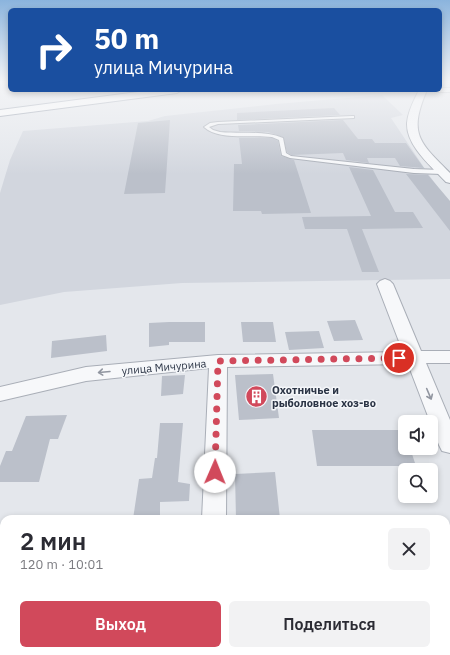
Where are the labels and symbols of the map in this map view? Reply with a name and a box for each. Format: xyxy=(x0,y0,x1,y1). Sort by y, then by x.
pin xyxy=(382,341,416,375)
street label: улица Мичурина xyxy=(121,356,207,378)
one-way arrow xyxy=(98,369,111,376)
building icon: Охотничье и рыболовное хоз-во xyxy=(244,383,270,409)
place label: Охотничье и рыболовное хоз-во xyxy=(272,383,376,410)
one-way arrow xyxy=(426,388,433,400)
position arrow xyxy=(194,451,236,493)

